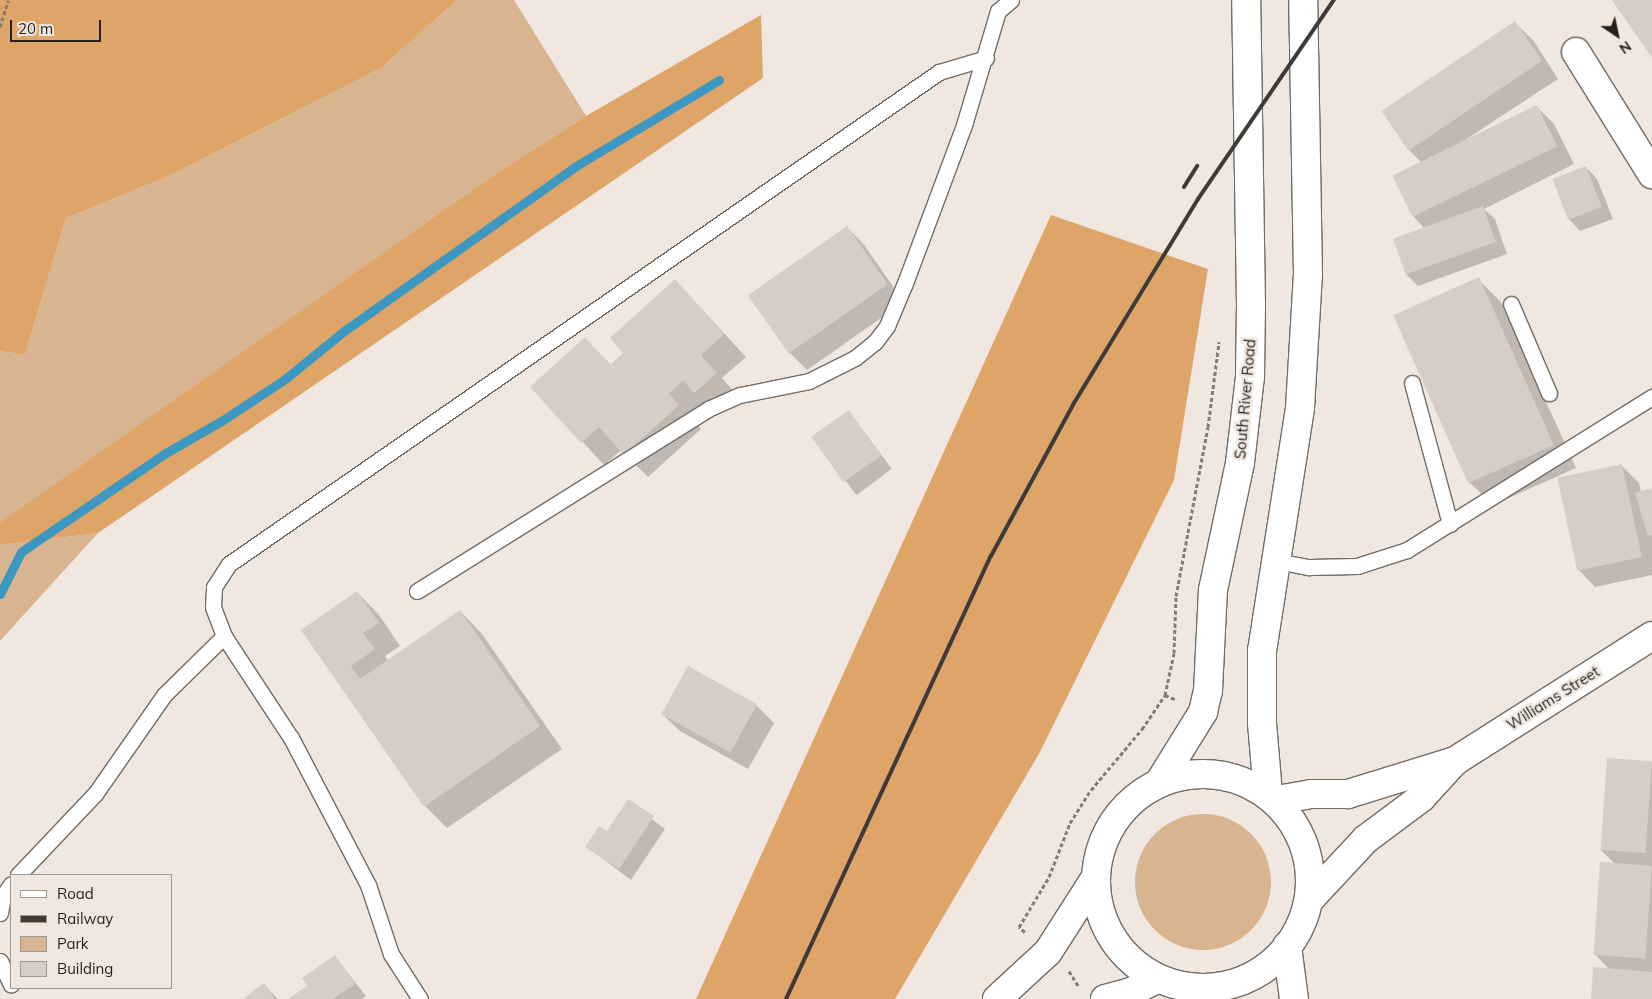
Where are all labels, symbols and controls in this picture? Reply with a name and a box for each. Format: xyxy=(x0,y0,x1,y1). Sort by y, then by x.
scale bar xyxy=(12,10,104,42)
north arrow xyxy=(1592,10,1642,60)
text: 20 m xyxy=(18,19,53,38)
text: N xyxy=(1616,37,1635,58)
street label: South River Road xyxy=(1231,338,1259,460)
street label: Williams Street xyxy=(1503,662,1603,734)
legend xyxy=(10,874,172,989)
text: Road xyxy=(57,884,94,903)
text: Railway xyxy=(57,909,113,928)
text: Park xyxy=(57,934,89,953)
text: Building xyxy=(57,959,113,978)

